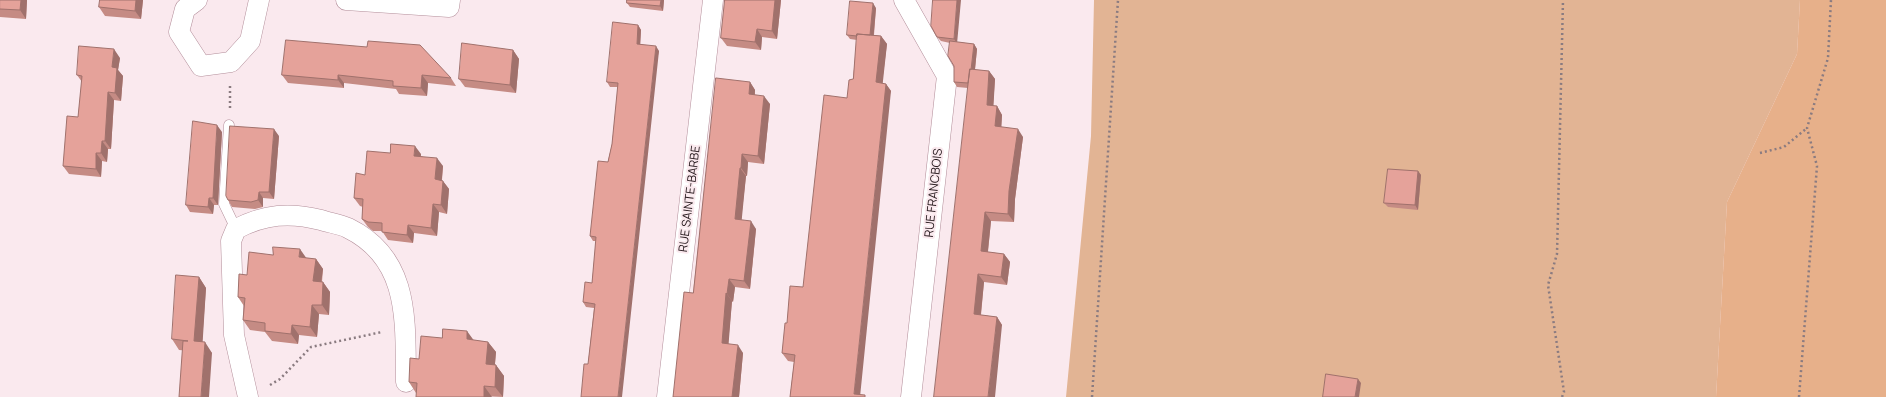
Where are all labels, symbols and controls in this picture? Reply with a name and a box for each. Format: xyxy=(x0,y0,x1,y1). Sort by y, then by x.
street label: RUE SAINTE-BARBE xyxy=(676,145,704,253)
street label: RUE FRANCBOIS xyxy=(922,148,946,238)

